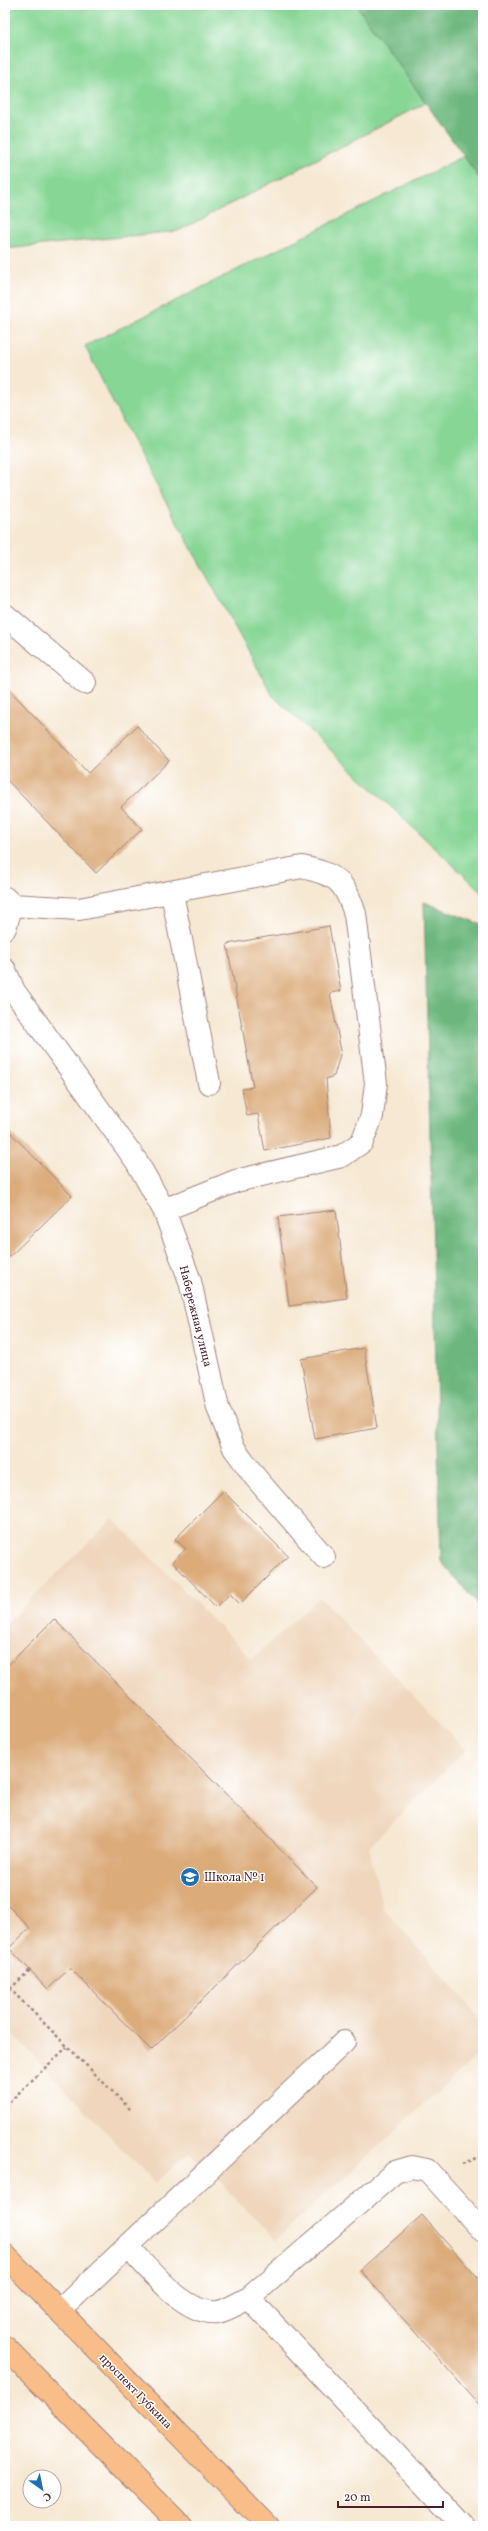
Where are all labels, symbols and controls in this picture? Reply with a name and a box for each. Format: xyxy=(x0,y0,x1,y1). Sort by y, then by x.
street label: Набережная улица xyxy=(175,1264,215,1369)
school or university icon: Школа № 1 xyxy=(179,1866,201,1888)
place label: Школа № 1 xyxy=(204,1870,265,1886)
street label: проспект Губкина xyxy=(95,2351,175,2433)
north arrow xyxy=(22,2469,62,2509)
scale bar xyxy=(338,2483,443,2509)
text: С xyxy=(40,2488,54,2504)
text: 20 m xyxy=(344,2490,371,2506)

